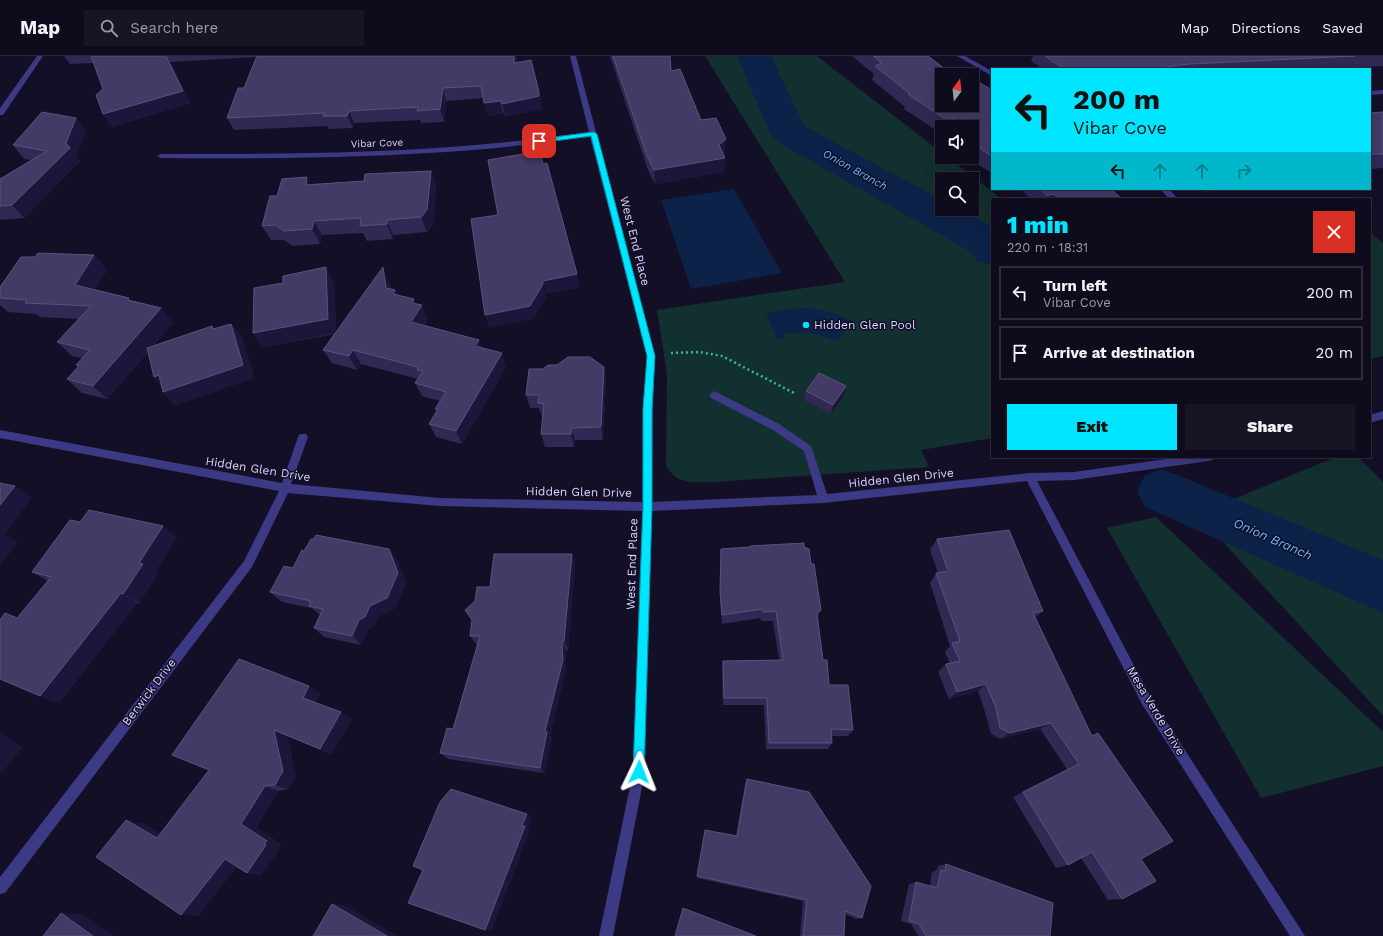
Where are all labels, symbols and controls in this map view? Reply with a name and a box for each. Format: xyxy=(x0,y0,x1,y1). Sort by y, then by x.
search box xyxy=(84,10,364,46)
text: Map xyxy=(20,16,60,39)
icon: search xyxy=(98,17,120,39)
text: Search here xyxy=(130,19,218,37)
text: Map xyxy=(1181,20,1209,36)
text: Directions xyxy=(1231,20,1300,36)
text: Saved xyxy=(1322,20,1363,36)
north arrow xyxy=(935,68,979,112)
map controls xyxy=(935,68,979,216)
text: 200 m xyxy=(1073,83,1160,116)
icon: left xyxy=(1007,84,1059,136)
text: Vibar Cove xyxy=(1073,117,1167,138)
button: sound xyxy=(935,120,979,164)
pin xyxy=(522,124,556,158)
icon: arrive xyxy=(528,130,550,152)
street label: Vibar Cove xyxy=(351,137,403,149)
water label: Onion Branch xyxy=(821,147,889,193)
icon: left xyxy=(1107,160,1129,182)
icon: ahead xyxy=(1149,160,1171,182)
icon: ahead xyxy=(1191,160,1213,182)
icon: right xyxy=(1233,160,1255,182)
button: search xyxy=(935,172,979,216)
street label: West End Place xyxy=(617,195,653,287)
text: 1 min xyxy=(1007,211,1069,239)
button: close xyxy=(1313,211,1355,253)
text: 220 m · 18:31 xyxy=(1007,240,1088,255)
text: Turn left xyxy=(1043,277,1107,295)
icon: left xyxy=(1009,282,1031,304)
text: 200 m xyxy=(1306,284,1353,302)
text: Vibar Cove xyxy=(1043,295,1111,310)
place label: Hidden Glen Pool xyxy=(814,318,916,332)
marker: Hidden Glen Pool xyxy=(801,320,811,330)
icon: arrive xyxy=(1009,342,1031,364)
text: Arrive at destination xyxy=(1043,344,1195,362)
text: 20 m xyxy=(1316,344,1353,362)
button: Exit xyxy=(1007,404,1177,450)
button: Share xyxy=(1185,404,1355,450)
street label: Hidden Glen Drive xyxy=(204,454,312,484)
street label: Hidden Glen Drive xyxy=(847,465,955,491)
street label: Hidden Glen Drive xyxy=(526,484,632,500)
water label: Onion Branch xyxy=(1231,515,1315,563)
street label: West End Place xyxy=(623,518,641,610)
street label: Berwick Drive xyxy=(119,656,179,728)
street label: Mesa Verde Drive xyxy=(1124,664,1188,758)
position arrow xyxy=(618,751,660,793)

